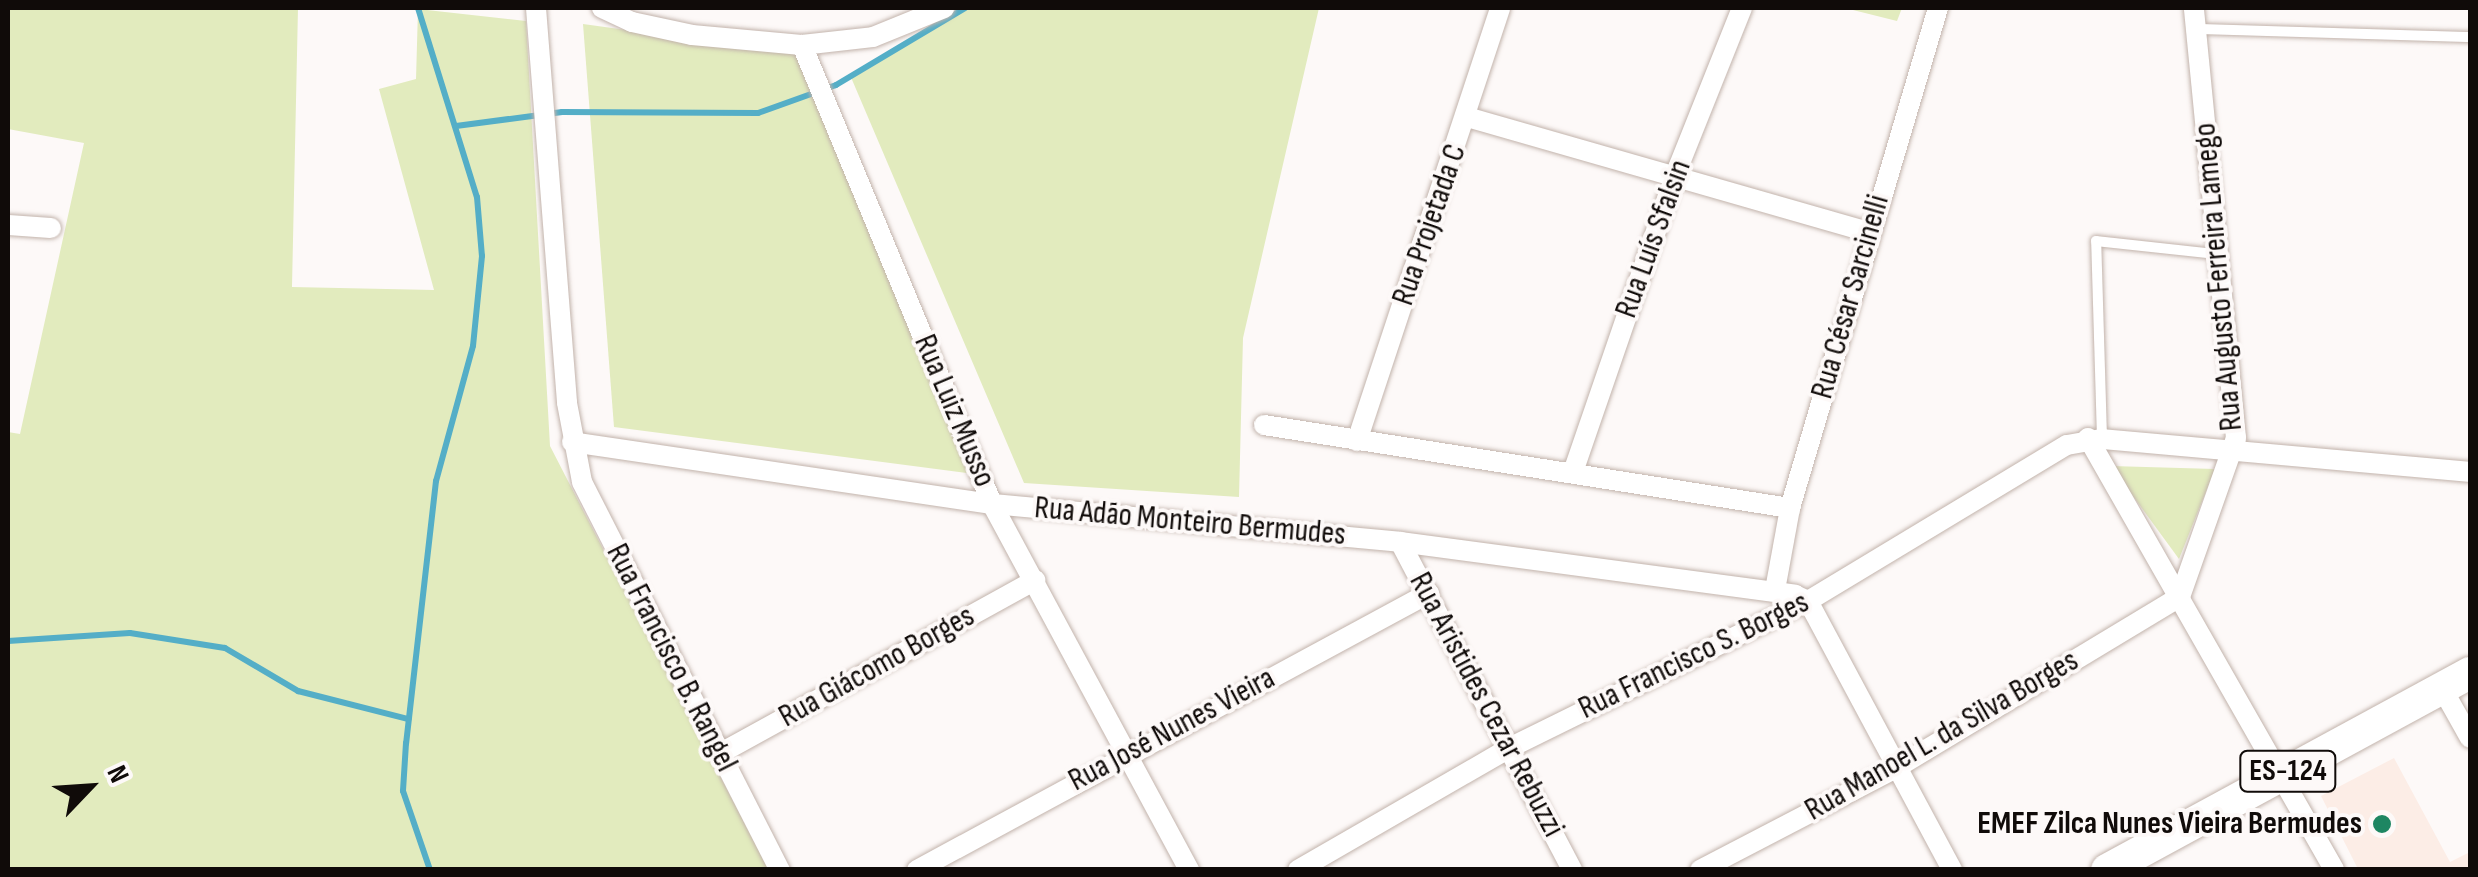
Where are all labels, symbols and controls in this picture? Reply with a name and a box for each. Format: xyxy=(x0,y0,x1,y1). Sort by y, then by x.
street label: Rua Augusto Ferreira Lamego xyxy=(2186,121,2252,433)
street label: Rua Projetada C xyxy=(1385,139,1475,311)
street label: Rua Luís Sfalsin xyxy=(1608,155,1700,323)
street label: Rua César Sarcinelli xyxy=(1804,191,1898,403)
street label: Rua Luiz Musso xyxy=(905,329,1003,493)
street label: Rua Adão Monteiro Bermudes xyxy=(1033,489,1347,555)
street label: Rua Francisco B. Rangel xyxy=(597,538,745,778)
street label: Rua Aristides Cezar Rebuzzi xyxy=(1400,566,1572,844)
street label: Rua Francisco S. Borges xyxy=(1573,584,1815,728)
street label: Rua Giácomo Borges xyxy=(773,597,981,737)
street label: Rua Manoel L. da Silva Borges xyxy=(1799,642,2085,830)
street label: Rua José Nunes Vieira xyxy=(1062,660,1282,800)
north arrow xyxy=(40,737,140,837)
road number: ES-124 xyxy=(2238,746,2338,796)
text: N xyxy=(100,760,136,788)
place label: EMEF Zilca Nunes Vieira Bermudes xyxy=(1977,805,2362,843)
marker: EMEF Zilca Nunes Vieira Bermudes xyxy=(2371,813,2393,835)

